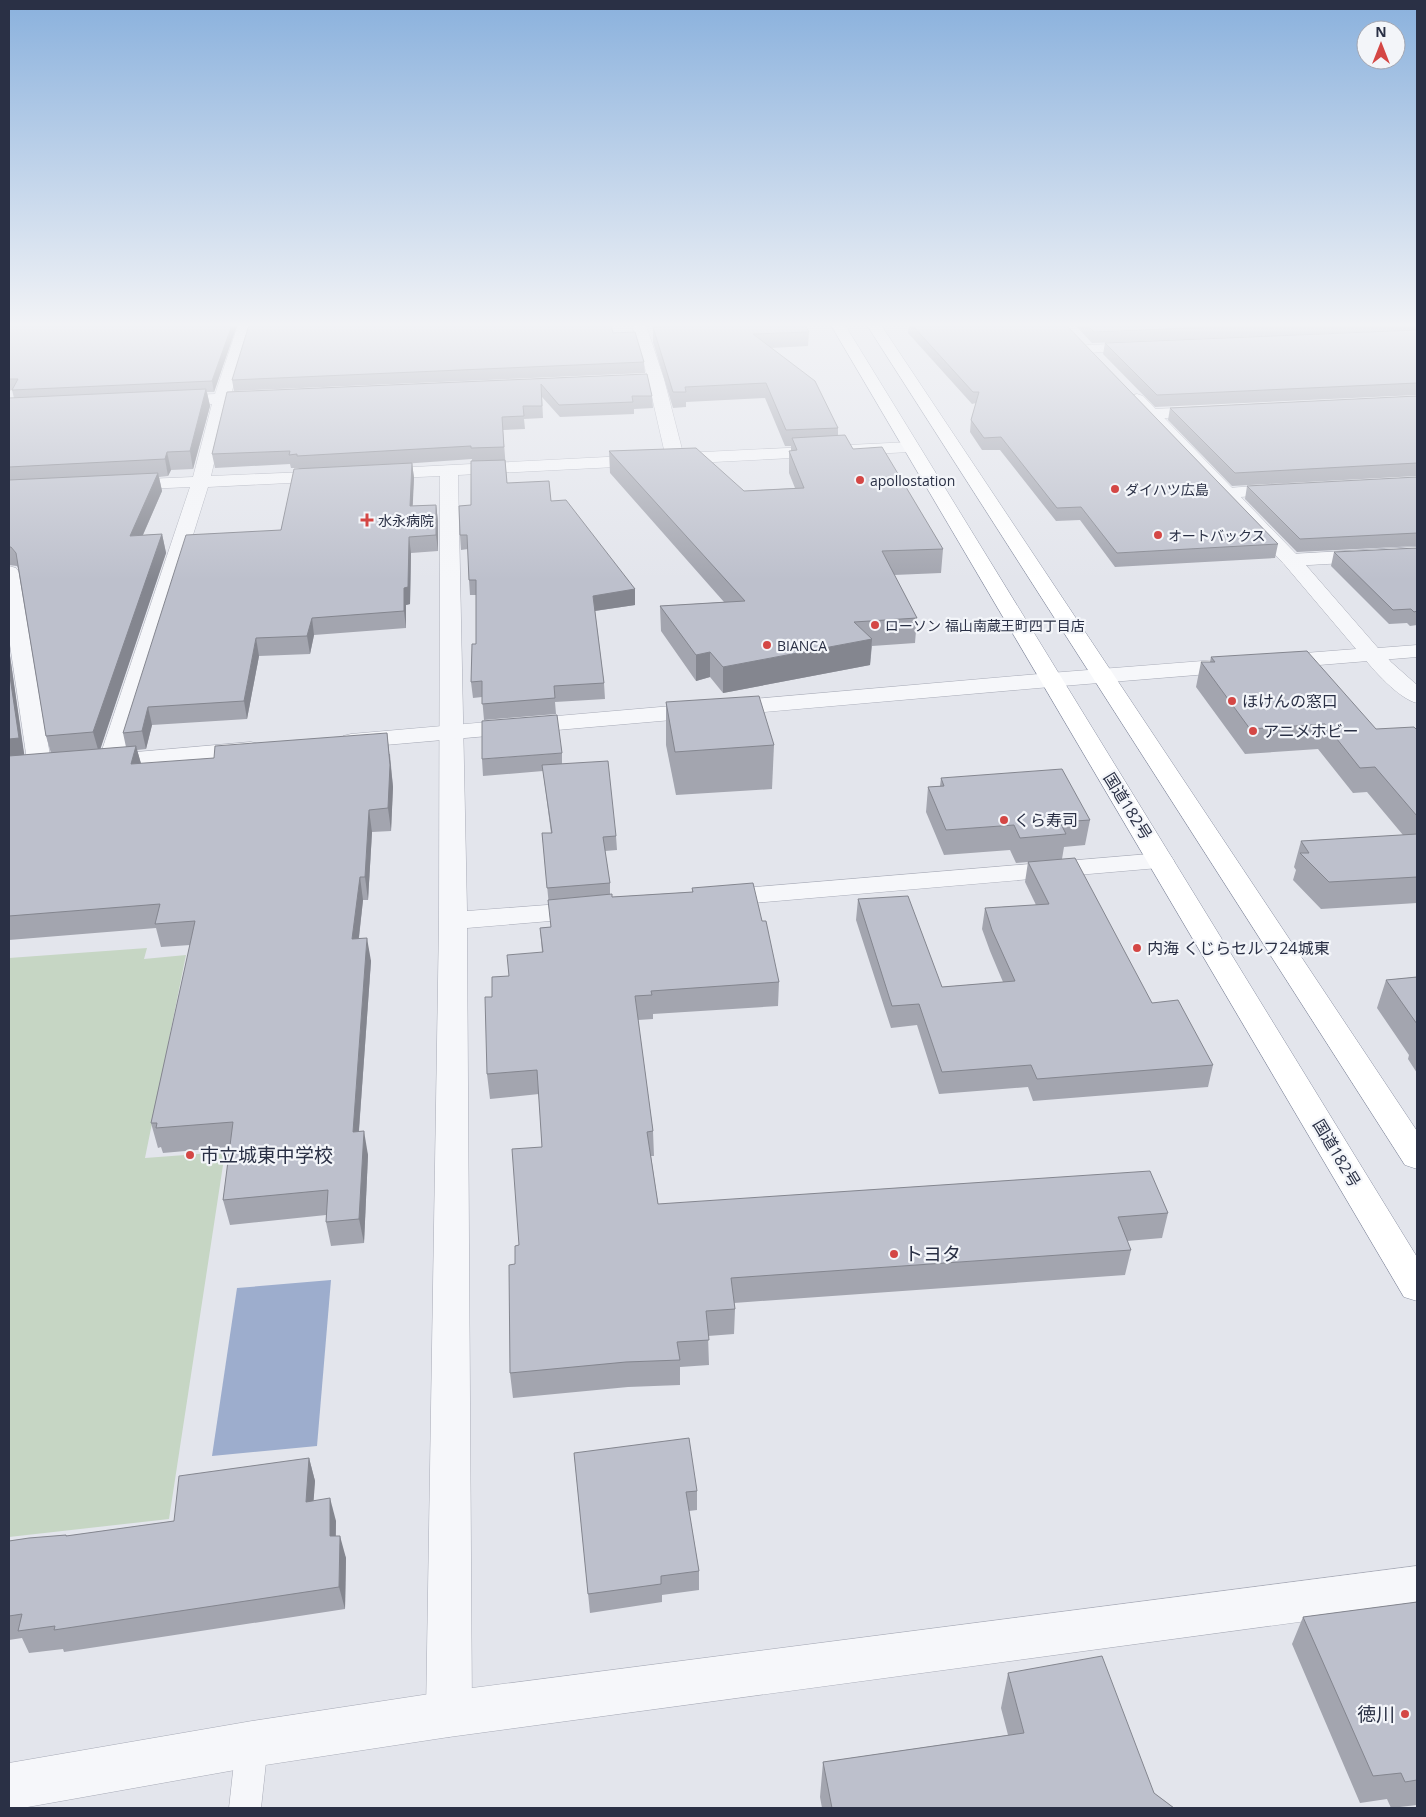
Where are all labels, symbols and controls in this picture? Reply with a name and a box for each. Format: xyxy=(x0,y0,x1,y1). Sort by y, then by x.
north arrow xyxy=(1356,20,1406,70)
text: N xyxy=(1375,22,1387,41)
place label: apollostation xyxy=(870,471,955,490)
marker: apollostation xyxy=(854,474,866,486)
place label: ダイハツ広島 xyxy=(1125,480,1209,499)
marker: ダイハツ広島 xyxy=(1109,483,1121,495)
place label: 水永病院 xyxy=(378,511,434,530)
marker: 水永病院 xyxy=(360,513,374,527)
place label: オートバックス xyxy=(1168,526,1266,545)
marker: オートバックス xyxy=(1152,529,1164,541)
place label: ローソン 福山南蔵王町四丁目店 xyxy=(885,616,1085,635)
marker: ローソン 福山南蔵王町四丁目店 xyxy=(869,619,881,631)
place label: BIANCA xyxy=(777,636,827,655)
marker: BIANCA xyxy=(761,639,773,651)
place label: ほけんの窓口 xyxy=(1242,690,1338,712)
marker: ほけんの窓口 xyxy=(1226,695,1238,707)
place label: アニメホビー xyxy=(1263,720,1359,742)
marker: アニメホビー xyxy=(1247,725,1259,737)
street label: 国道182号 xyxy=(1099,768,1157,844)
place label: くら寿司 xyxy=(1014,809,1078,831)
marker: くら寿司 xyxy=(998,814,1010,826)
place label: 内海 くじらセルフ24城東 xyxy=(1147,937,1329,959)
marker: 内海 くじらセルフ24城東 xyxy=(1131,942,1143,954)
street label: 国道182号 xyxy=(1308,1115,1366,1191)
place label: 市立城東中学校 xyxy=(200,1142,333,1168)
marker: 市立城東中学校 xyxy=(184,1149,196,1161)
place label: トヨタ xyxy=(904,1241,961,1267)
marker: トヨタ xyxy=(888,1248,900,1260)
place label: 徳川 xyxy=(1357,1701,1395,1727)
marker: 徳川 xyxy=(1399,1708,1411,1720)

